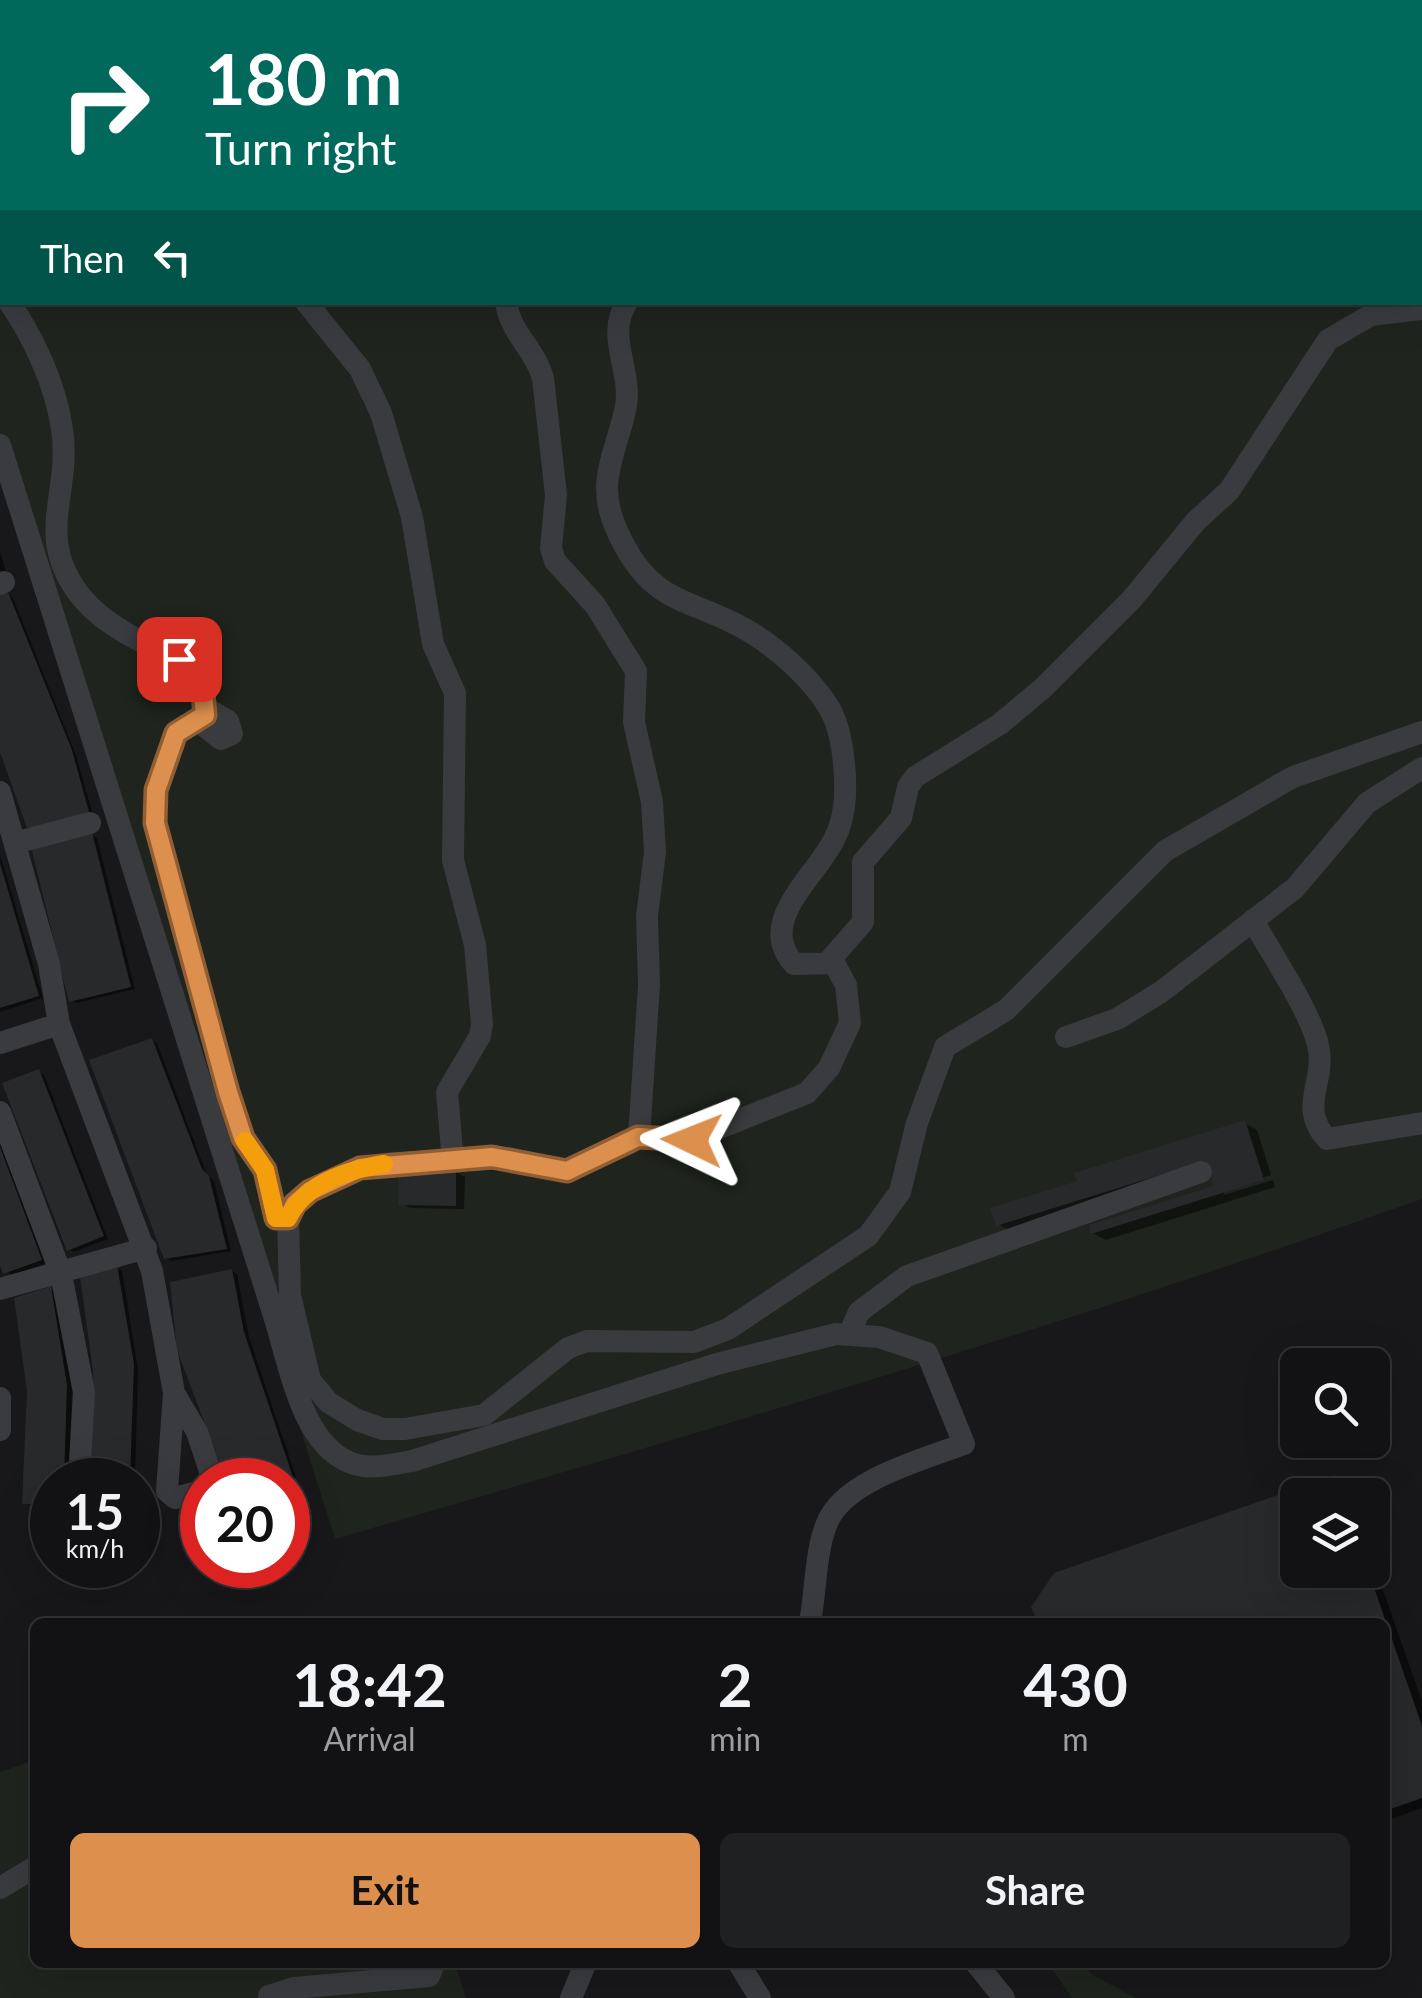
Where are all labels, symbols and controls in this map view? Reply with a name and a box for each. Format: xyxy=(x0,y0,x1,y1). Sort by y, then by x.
text: 180 m xyxy=(205,36,402,120)
icon: right xyxy=(40,40,170,170)
text: Turn right xyxy=(205,121,396,175)
icon: left xyxy=(145,230,200,285)
text: Then xyxy=(40,235,125,281)
pin xyxy=(137,617,222,702)
icon: arrive xyxy=(152,632,207,687)
position arrow xyxy=(640,1088,744,1192)
map controls xyxy=(1280,1348,1390,1588)
button: search xyxy=(1280,1348,1390,1458)
speed limit sign: 20 xyxy=(180,1458,310,1588)
button: layers xyxy=(1280,1478,1390,1588)
text: 15 xyxy=(66,1481,124,1541)
text: km/h xyxy=(66,1533,124,1563)
text: 18:42 xyxy=(292,1648,447,1720)
text: 2 xyxy=(718,1648,753,1720)
text: 430 xyxy=(1023,1648,1128,1720)
text: Arrival xyxy=(323,1719,416,1758)
text: min xyxy=(709,1719,761,1758)
text: m xyxy=(1062,1719,1089,1758)
button: Exit xyxy=(70,1833,700,1948)
button: Share xyxy=(720,1833,1350,1948)

